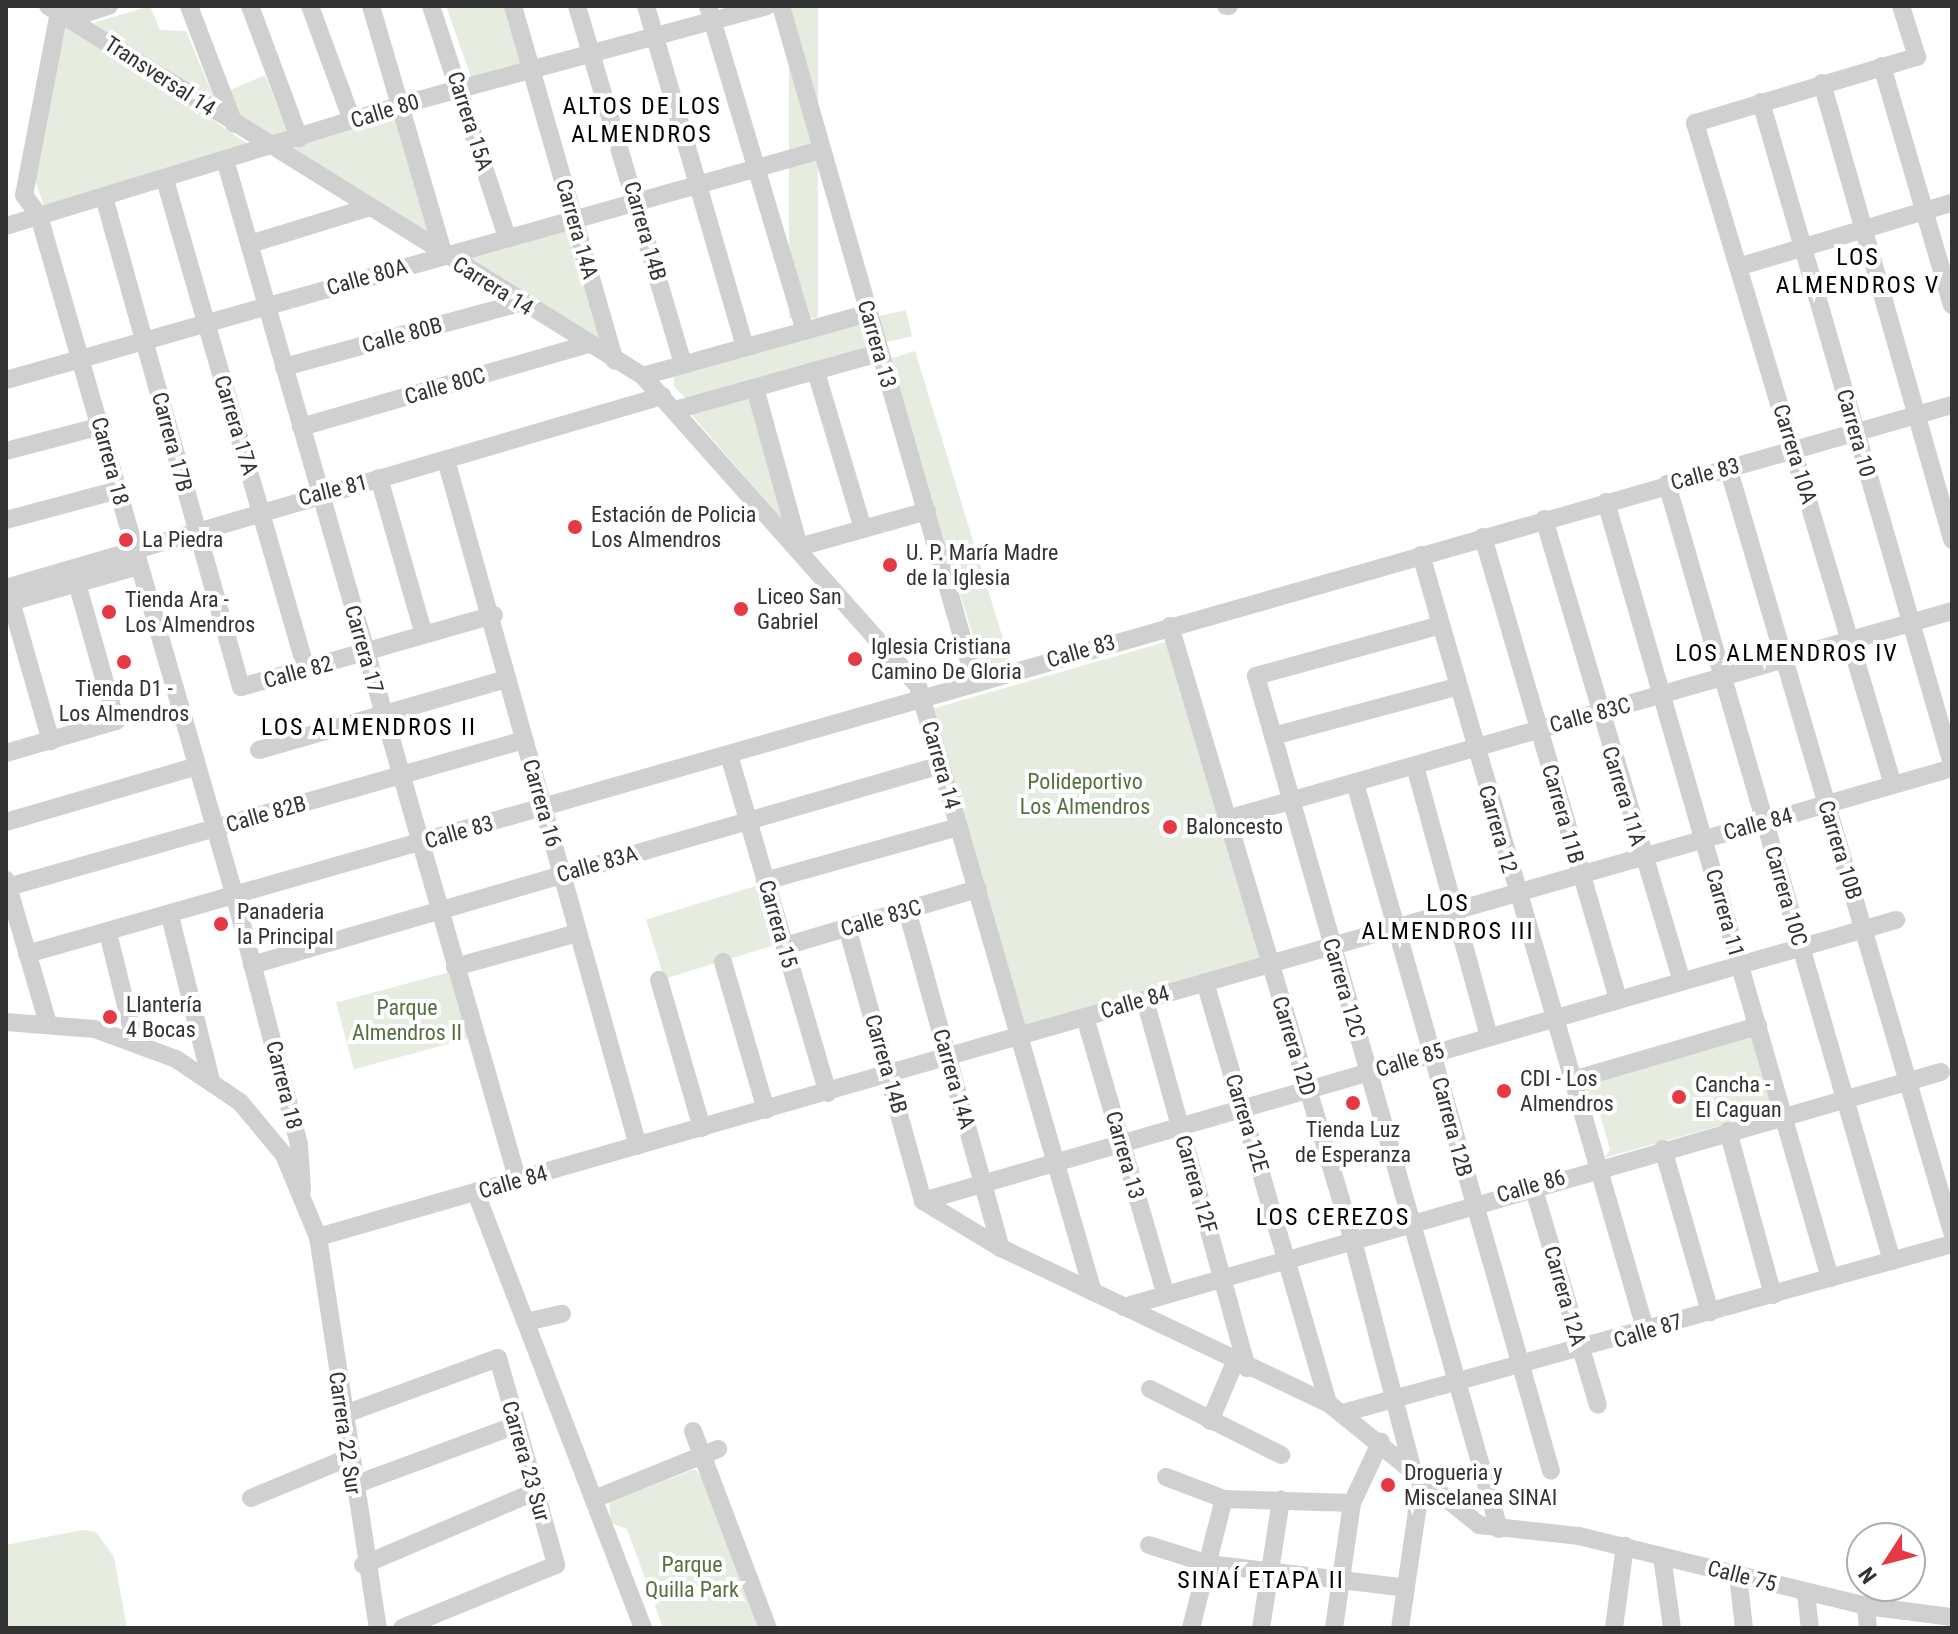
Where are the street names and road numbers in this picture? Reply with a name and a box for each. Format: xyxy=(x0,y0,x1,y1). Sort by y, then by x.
street label: Transversal 14 xyxy=(100,30,220,122)
street label: Carrera 15A xyxy=(442,68,498,174)
street label: Calle 80 xyxy=(348,88,422,134)
street label: Carrera 14A xyxy=(550,176,604,282)
street label: Carrera 14B xyxy=(618,178,672,284)
street label: Carrera 14 xyxy=(448,251,538,321)
street label: Calle 80A xyxy=(324,253,410,301)
street label: Carrera 13 xyxy=(852,297,902,391)
street label: Calle 80B xyxy=(359,312,445,358)
street label: Calle 80C xyxy=(402,362,488,410)
street label: Carrera 17A xyxy=(208,372,264,478)
street label: Carrera 10 xyxy=(1831,386,1881,480)
street label: Carrera 17B xyxy=(146,389,198,495)
street label: Carrera 10A xyxy=(1767,401,1823,507)
street label: Carrera 18 xyxy=(86,414,134,508)
street label: Calle 83 xyxy=(1668,452,1742,496)
street label: Calle 81 xyxy=(296,469,370,511)
street label: Carrera 17 xyxy=(339,602,389,696)
street label: Calle 83 xyxy=(1044,629,1118,673)
street label: Calle 82 xyxy=(261,650,335,694)
street label: Calle 83C xyxy=(1547,692,1633,738)
street label: Carrera 14 xyxy=(916,718,966,812)
street label: Carrera 11A xyxy=(1596,743,1652,849)
street label: Carrera 16 xyxy=(517,756,567,850)
street label: Carrera 11B xyxy=(1536,761,1590,867)
street label: Carrera 12 xyxy=(1473,782,1523,876)
street label: Calle 82B xyxy=(223,790,309,838)
street label: Carrera 10B xyxy=(1812,797,1868,903)
street label: Calle 84 xyxy=(1721,802,1795,846)
street label: Calle 83 xyxy=(422,810,496,854)
street label: Calle 83A xyxy=(554,840,640,888)
street label: Carrera 10C xyxy=(1759,843,1813,949)
street label: Carrera 11 xyxy=(1700,866,1750,960)
street label: Carrera 15 xyxy=(753,877,803,971)
street label: Calle 83C xyxy=(838,894,924,942)
street label: Carrera 12C xyxy=(1317,935,1371,1041)
street label: Calle 84 xyxy=(1098,980,1172,1024)
street label: Carrera 12D xyxy=(1266,993,1322,1099)
street label: Carrera 14B xyxy=(859,1011,913,1117)
street label: Carrera 14A xyxy=(927,1026,981,1132)
street label: Calle 85 xyxy=(1373,1037,1447,1083)
street label: Carrera 18 xyxy=(260,1038,308,1132)
street label: Carrera 12E xyxy=(1220,1071,1274,1175)
street label: Carrera 12B xyxy=(1426,1074,1478,1180)
street label: Carrera 13 xyxy=(1100,1108,1150,1202)
street label: Carrera 12F xyxy=(1169,1132,1223,1236)
street label: Calle 84 xyxy=(476,1160,550,1204)
street label: Calle 86 xyxy=(1494,1164,1568,1208)
street label: Carrera 12A xyxy=(1538,1243,1592,1349)
street label: Calle 87 xyxy=(1611,1308,1685,1354)
street label: Carrera 22 Sur xyxy=(323,1370,367,1496)
street label: Carrera 23 Sur xyxy=(496,1398,556,1524)
street label: Calle 75 xyxy=(1705,1555,1779,1597)

